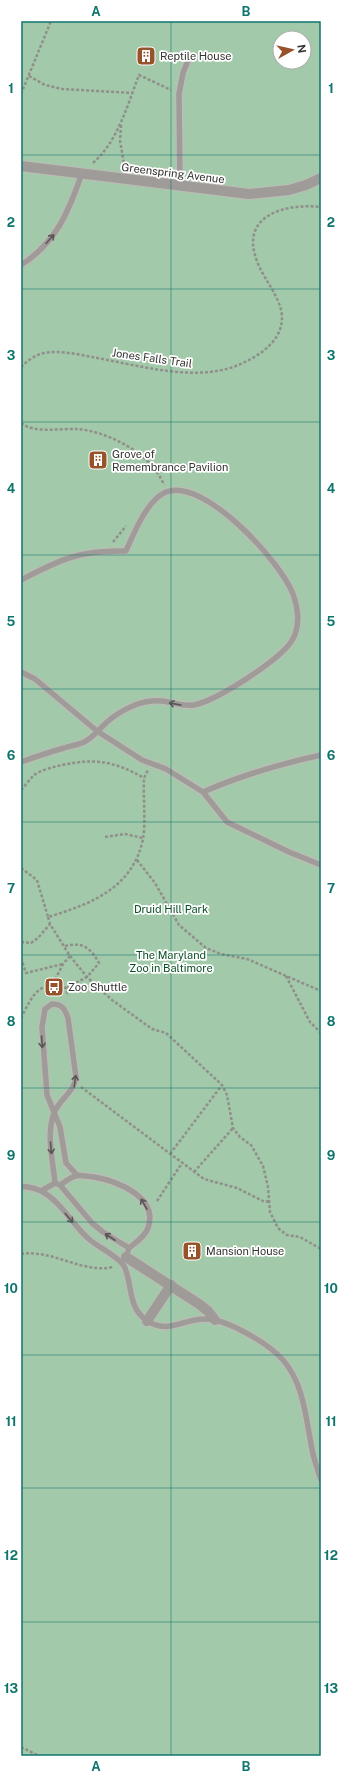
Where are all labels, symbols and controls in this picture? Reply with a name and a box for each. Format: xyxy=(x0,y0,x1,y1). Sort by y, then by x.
text: A xyxy=(91,4,101,19)
text: B xyxy=(242,4,251,19)
north arrow xyxy=(272,30,312,70)
text: N xyxy=(295,44,308,54)
building icon: Reptile House xyxy=(135,45,157,67)
place label: Reptile House xyxy=(160,50,231,62)
text: 1 xyxy=(8,81,14,96)
text: 1 xyxy=(328,81,334,96)
street label: Greenspring Avenue xyxy=(121,161,225,185)
text: 2 xyxy=(7,215,15,230)
text: 2 xyxy=(327,215,335,230)
one-way arrow xyxy=(45,234,55,244)
street label: Jones Falls Trail xyxy=(111,346,193,370)
text: 3 xyxy=(7,348,16,363)
text: 3 xyxy=(327,348,336,363)
place label: Grove of Remembrance Pavilion xyxy=(112,448,228,473)
building icon: Grove of Remembrance Pavilion xyxy=(87,449,109,471)
text: 4 xyxy=(7,481,16,496)
text: 4 xyxy=(327,481,336,496)
text: 5 xyxy=(7,614,16,629)
text: 5 xyxy=(327,614,336,629)
one-way arrow xyxy=(169,700,182,708)
text: 6 xyxy=(7,748,16,763)
text: 6 xyxy=(327,748,336,763)
text: 7 xyxy=(7,881,15,896)
text: 7 xyxy=(327,881,335,896)
park label: Druid Hill Park xyxy=(134,903,208,915)
park label: The Maryland Zoo in Baltimore xyxy=(129,949,213,974)
bus stop icon: Zoo Shuttle xyxy=(43,976,65,998)
place label: Zoo Shuttle xyxy=(68,981,127,993)
text: 8 xyxy=(7,1014,16,1029)
text: 8 xyxy=(327,1014,336,1029)
one-way arrow xyxy=(39,1035,46,1048)
one-way arrow xyxy=(71,1075,79,1088)
one-way arrow xyxy=(48,1141,55,1154)
text: 9 xyxy=(7,1148,15,1163)
text: 9 xyxy=(327,1148,335,1163)
one-way arrow xyxy=(139,1198,147,1210)
one-way arrow xyxy=(64,1213,73,1223)
one-way arrow xyxy=(105,1233,116,1241)
building icon: Mansion House xyxy=(181,1240,203,1262)
place label: Mansion House xyxy=(206,1245,284,1257)
text: 10 xyxy=(4,1281,18,1296)
text: 10 xyxy=(324,1281,338,1296)
text: 11 xyxy=(5,1414,17,1429)
text: 11 xyxy=(325,1414,337,1429)
text: 12 xyxy=(4,1548,18,1563)
text: 12 xyxy=(324,1548,338,1563)
text: 13 xyxy=(4,1681,18,1696)
text: 13 xyxy=(324,1681,338,1696)
text: A xyxy=(91,1759,101,1774)
text: B xyxy=(242,1759,251,1774)

